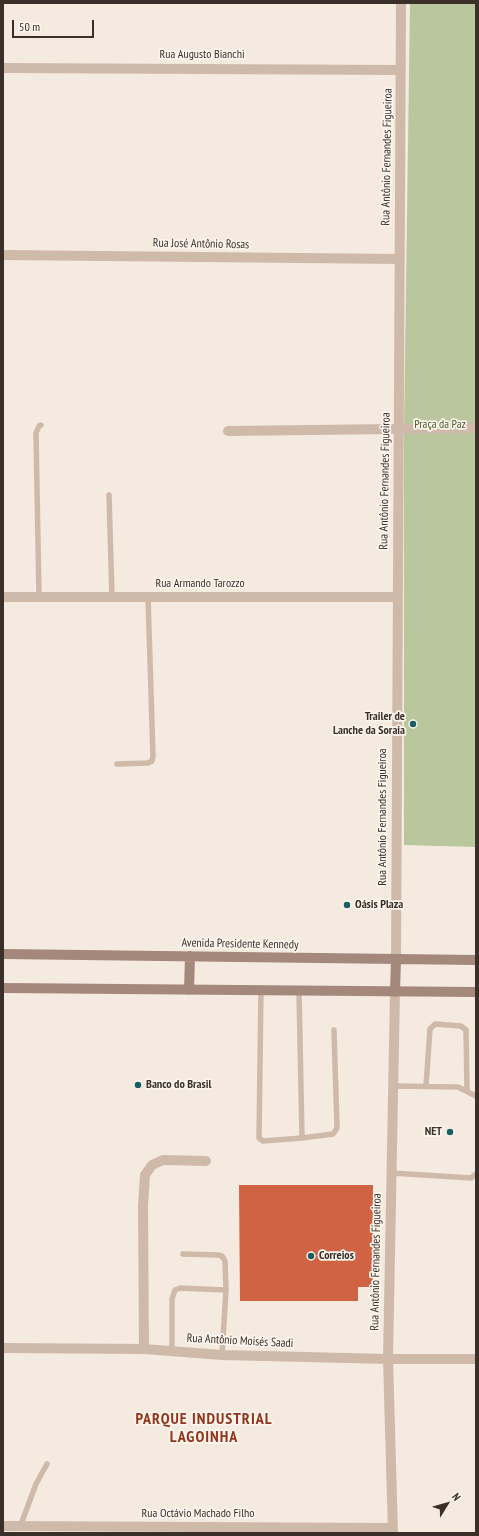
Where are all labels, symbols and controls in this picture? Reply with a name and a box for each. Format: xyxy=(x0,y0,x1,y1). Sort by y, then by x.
scale bar xyxy=(14,12,96,38)
text: 50 m xyxy=(19,19,40,34)
street label: Rua Augusto Bianchi xyxy=(159,48,245,62)
street label: Rua Antônio Fernandes Figueiroa xyxy=(379,88,395,226)
street label: Rua José Antônio Rosas xyxy=(153,236,249,252)
street label: Rua Antônio Fernandes Figueiroa xyxy=(377,412,393,550)
park label: Praça da Paz xyxy=(414,418,466,432)
street label: Rua Armando Tarozzo xyxy=(155,577,245,591)
place label: Trailer de Lanche da Soraia xyxy=(333,710,405,738)
marker: Trailer de Lanche da Soraia xyxy=(408,719,418,729)
street label: Rua Antônio Fernandes Figueiroa xyxy=(376,748,390,886)
place label: Oásis Plaza xyxy=(355,898,403,912)
marker: Oásis Plaza xyxy=(342,900,352,910)
street label: Avenida Presidente Kennedy xyxy=(181,936,299,952)
place label: Banco do Brasil xyxy=(146,1078,211,1092)
marker: Banco do Brasil xyxy=(133,1080,143,1090)
place label: NET xyxy=(425,1125,442,1139)
marker: NET xyxy=(445,1127,455,1137)
street label: Rua Antônio Fernandes Figueiroa xyxy=(368,1193,384,1331)
place label: Correios xyxy=(319,1249,354,1263)
marker: Correios xyxy=(306,1251,316,1261)
street label: Rua Antônio Moisés Saadi xyxy=(186,1331,294,1351)
district label: PARQUE INDUSTRIAL LAGOINHA xyxy=(136,1409,272,1447)
north arrow xyxy=(427,1484,467,1524)
text: N xyxy=(449,1490,464,1503)
street label: Rua Octávio Machado Filho xyxy=(142,1507,254,1521)

